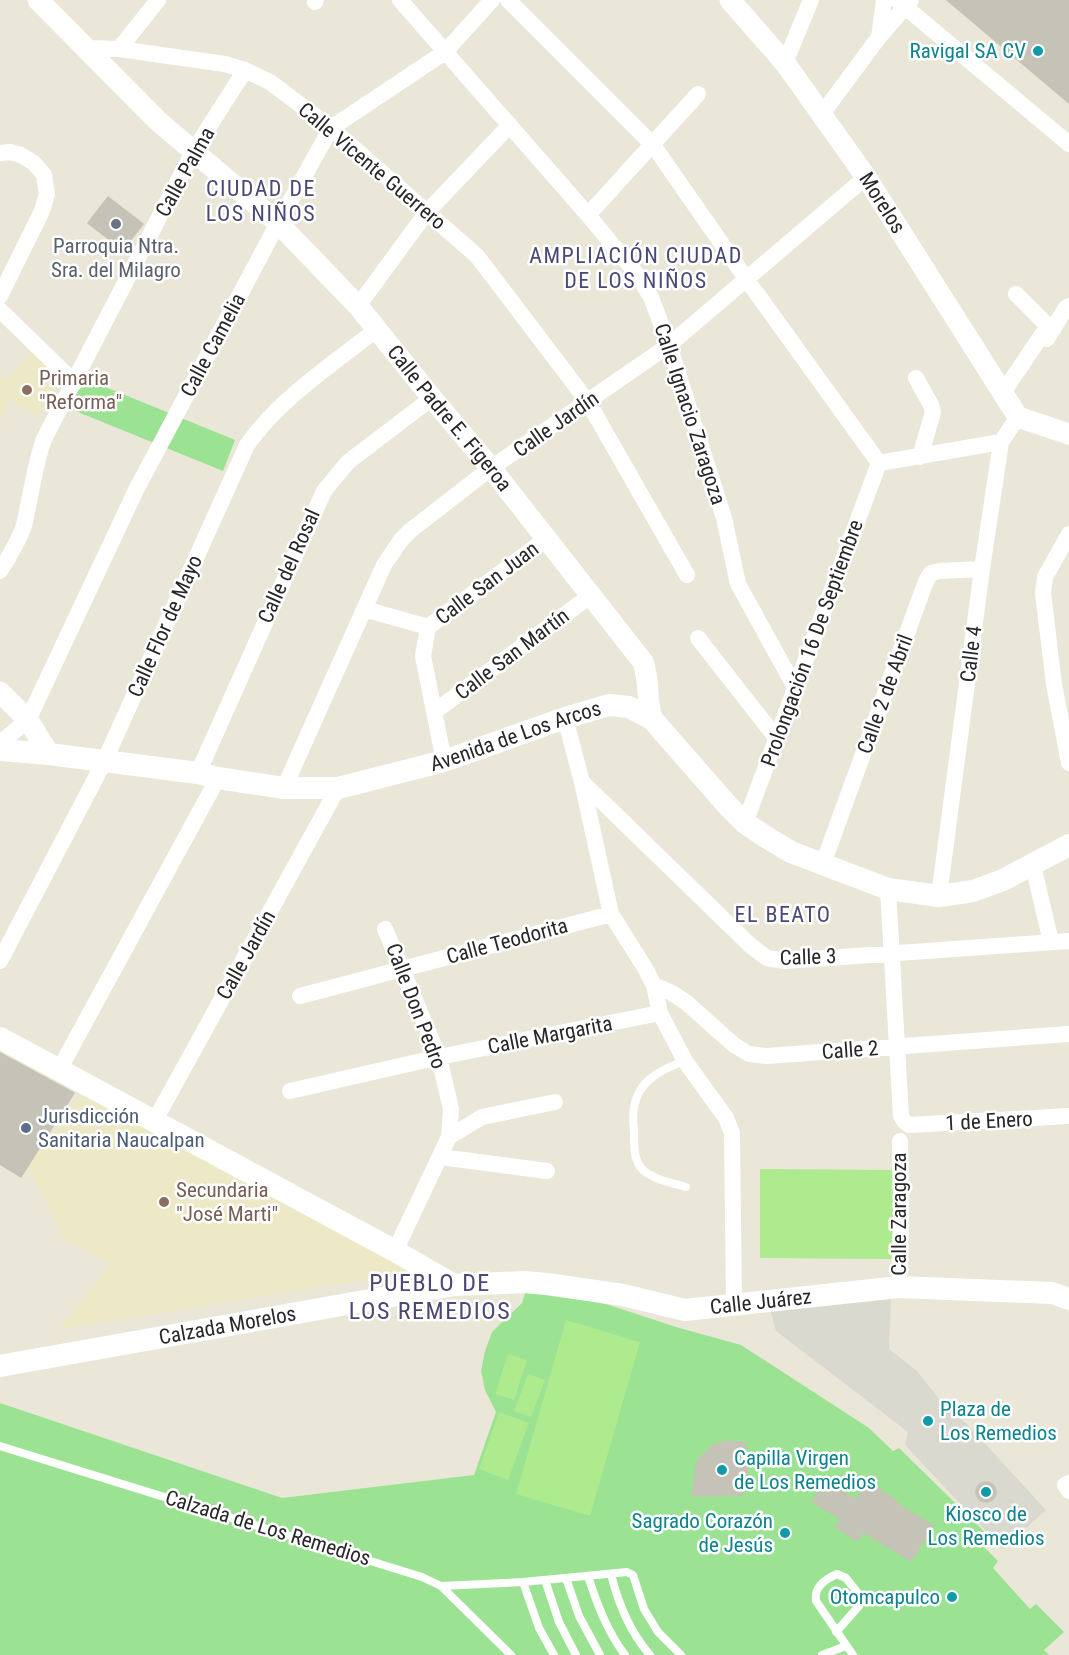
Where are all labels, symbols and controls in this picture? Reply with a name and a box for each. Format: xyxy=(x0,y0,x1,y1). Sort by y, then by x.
place label: Ravigal SA CV xyxy=(910,39,1026,63)
marker: Ravigal SA CV xyxy=(1031,44,1045,58)
street label: Calle Vicente Guerrero xyxy=(293,97,451,235)
street label: Calle Palma xyxy=(151,123,219,221)
street label: Morelos xyxy=(854,168,911,238)
district label: CIUDAD DE LOS NIÑOS xyxy=(206,176,316,226)
marker: Parroquia Ntra. Sra. del Milagro xyxy=(109,217,123,231)
place label: Parroquia Ntra. Sra. del Milagro xyxy=(51,234,181,282)
district label: AMPLIACIÓN CIUDAD DE LOS NIÑOS xyxy=(529,242,743,293)
street label: Calle Camelia xyxy=(176,289,250,401)
street label: Calle Ignacio Zaragoza xyxy=(649,320,731,508)
street label: Calle Padre E. Figeroa xyxy=(382,340,517,496)
place label: Primaria "Reforma" xyxy=(39,366,122,414)
marker: Primaria "Reforma" xyxy=(20,383,34,397)
street label: Calle Jardín xyxy=(509,386,603,462)
street label: Calle del Rosal xyxy=(253,505,325,627)
street label: Prolongación 16 De Septiembre xyxy=(756,516,868,770)
street label: Calle San Juan xyxy=(431,536,543,630)
street label: Calle Flor de Mayo xyxy=(123,551,207,701)
street label: Calle San Martín xyxy=(450,603,574,705)
street label: Calle 4 xyxy=(956,624,986,684)
street label: Calle 2 de Abril xyxy=(852,631,918,757)
street label: Avenida de Los Arcos xyxy=(428,696,604,776)
district label: EL BEATO xyxy=(734,902,832,927)
street label: Calle Jardín xyxy=(212,906,280,1004)
street label: Calle Teodorita xyxy=(444,913,570,969)
street label: Calle Don Pedro xyxy=(381,940,451,1072)
street label: Calle 3 xyxy=(779,944,837,970)
street label: Calle Margarita xyxy=(486,1011,614,1059)
street label: Calle 2 xyxy=(821,1036,879,1064)
place label: Jurisdicción Sanitaria Naucalpan xyxy=(38,1104,205,1152)
street label: 1 de Enero xyxy=(945,1107,1033,1135)
marker: Jurisdicción Sanitaria Naucalpan xyxy=(19,1121,33,1135)
street label: Calle Zaragoza xyxy=(887,1152,911,1276)
place label: Secundaria "José Marti" xyxy=(176,1178,278,1226)
marker: Secundaria "José Marti" xyxy=(157,1195,171,1209)
district label: PUEBLO DE LOS REMEDIOS xyxy=(349,1269,511,1325)
street label: Calle Juárez xyxy=(709,1284,813,1319)
street label: Calzada Morelos xyxy=(157,1301,298,1349)
place label: Plaza de Los Remedios xyxy=(940,1397,1057,1445)
marker: Plaza de Los Remedios xyxy=(921,1414,935,1428)
place label: Capilla Virgen de Los Remedios xyxy=(734,1446,876,1494)
marker: Capilla Virgen de Los Remedios xyxy=(715,1463,729,1477)
street label: Calzada de Los Remedios xyxy=(162,1485,374,1571)
marker: Kiosco de Los Remedios xyxy=(979,1485,993,1499)
place label: Kiosco de Los Remedios xyxy=(928,1502,1044,1550)
place label: Sagrado Corazón de Jesús xyxy=(632,1509,773,1557)
marker: Sagrado Corazón de Jesús xyxy=(778,1526,792,1540)
place label: Otomcapulco xyxy=(830,1585,940,1609)
marker: Otomcapulco xyxy=(945,1590,959,1604)

